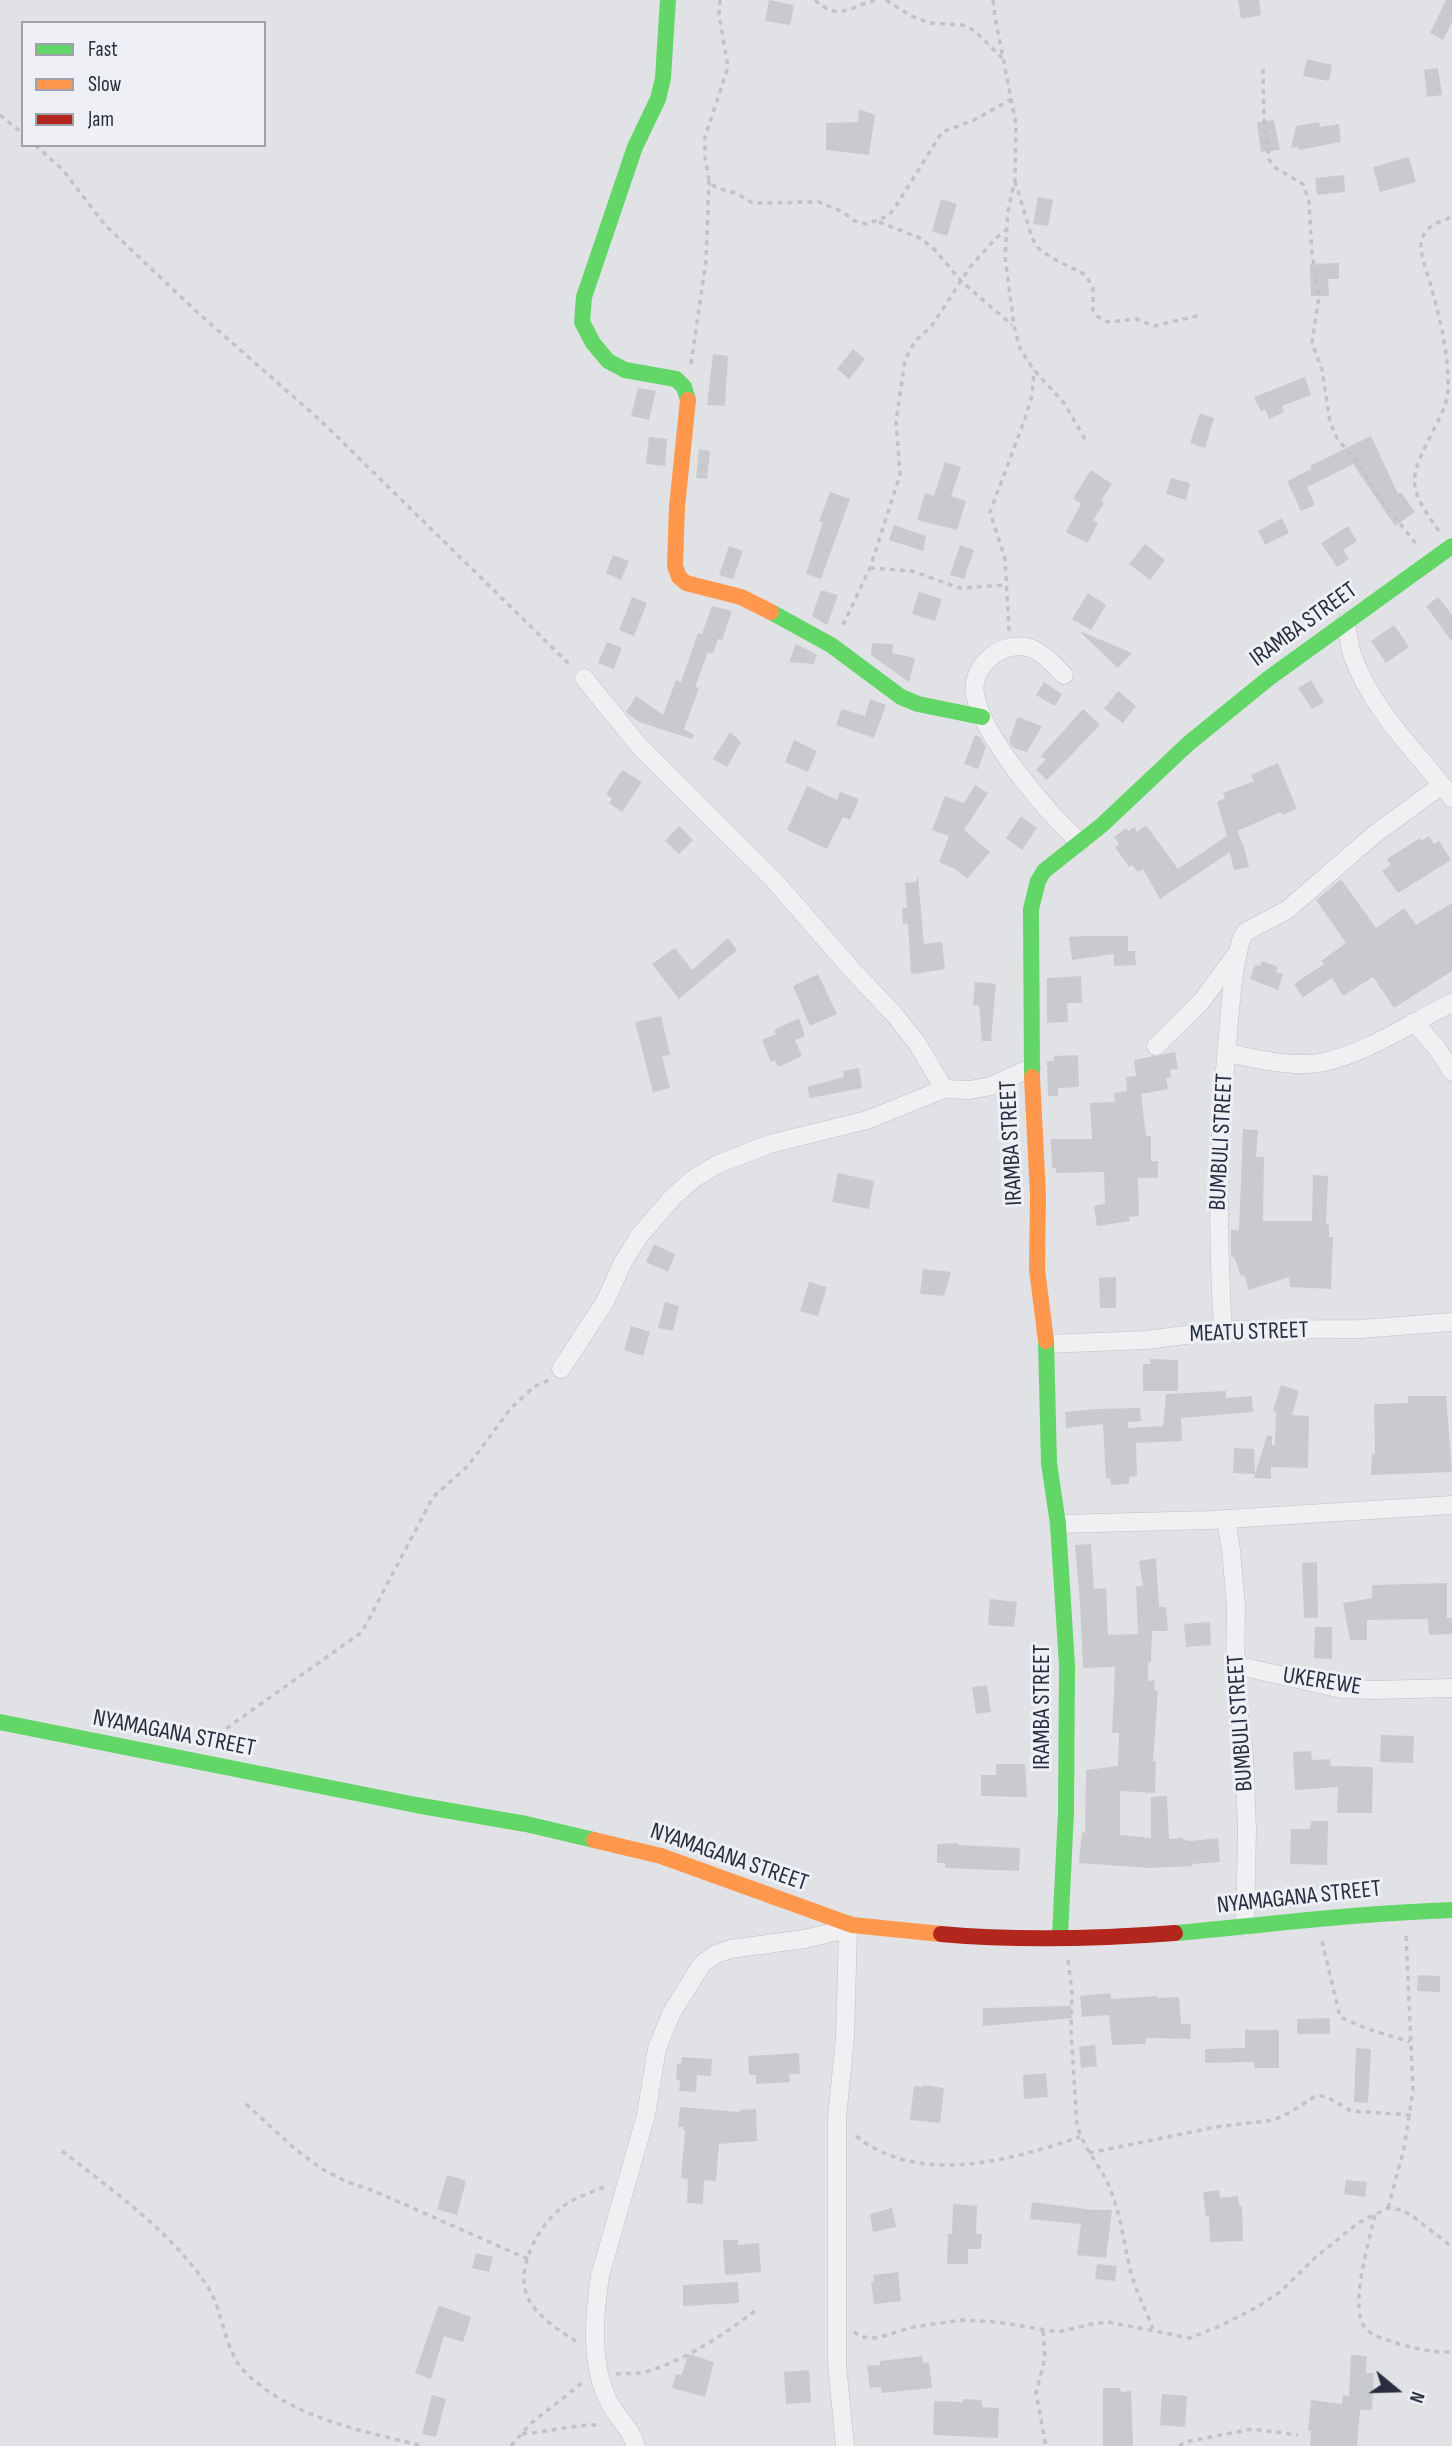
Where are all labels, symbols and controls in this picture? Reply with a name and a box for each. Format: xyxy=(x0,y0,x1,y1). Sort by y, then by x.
legend xyxy=(21,21,266,147)
text: Fast xyxy=(88,37,118,62)
text: Slow xyxy=(88,72,121,97)
text: Jam xyxy=(88,107,114,132)
street label: IRAMBA STREET xyxy=(1245,576,1363,674)
street label: BUMBULI STREET xyxy=(1204,1073,1240,1211)
street label: IRAMBA STREET xyxy=(994,1080,1030,1206)
street label: MEATU STREET xyxy=(1189,1317,1309,1349)
street label: IRAMBA STREET xyxy=(1029,1644,1057,1770)
street label: BUMBULI STREET xyxy=(1222,1654,1260,1792)
street label: UKEREWE xyxy=(1281,1662,1363,1702)
street label: NYAMAGANA STREET xyxy=(90,1704,258,1764)
street label: NYAMAGANA STREET xyxy=(646,1818,812,1898)
street label: NYAMAGANA STREET xyxy=(1215,1875,1383,1921)
north arrow xyxy=(1361,2355,1431,2425)
text: N xyxy=(1404,2388,1429,2406)

